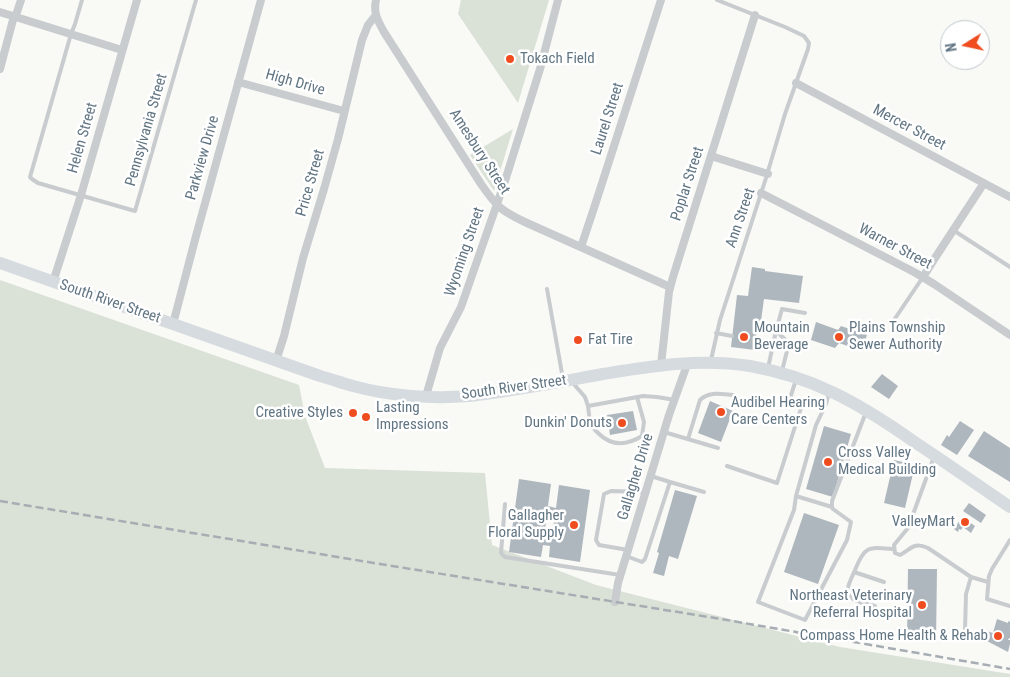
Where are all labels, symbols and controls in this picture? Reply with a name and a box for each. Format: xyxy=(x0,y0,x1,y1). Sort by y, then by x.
north arrow xyxy=(940,20,990,70)
text: N xyxy=(943,42,960,53)
place label: Tokach Field xyxy=(520,50,595,68)
marker: Tokach Field xyxy=(504,53,516,65)
street label: High Drive xyxy=(263,66,327,100)
street label: Pennsylvania Street xyxy=(122,72,172,188)
street label: Laurel Street xyxy=(588,81,628,157)
street label: Helen Street xyxy=(64,101,102,175)
street label: Mercer Street xyxy=(869,101,949,155)
street label: Amesbury Street xyxy=(445,106,513,198)
street label: Parkview Drive xyxy=(182,114,224,202)
street label: Poplar Street xyxy=(668,145,708,223)
street label: Price Street xyxy=(293,147,329,219)
street label: Ann Street xyxy=(722,186,760,250)
street label: Wyoming Street xyxy=(441,205,489,299)
street label: Warner Street xyxy=(855,220,935,274)
street label: South River Street xyxy=(57,276,163,328)
place label: Mountain Beverage xyxy=(754,319,810,354)
place label: Plains Township Sewer Authority xyxy=(849,319,945,354)
place label: Fat Tire xyxy=(588,331,633,349)
marker: Mountain Beverage xyxy=(738,331,750,343)
marker: Plains Township Sewer Authority xyxy=(833,331,845,343)
marker: Fat Tire xyxy=(572,334,584,346)
street label: South River Street xyxy=(460,372,568,404)
place label: Audibel Hearing Care Centers xyxy=(731,394,825,429)
place label: Lasting Impressions xyxy=(376,399,449,434)
place label: Creative Styles xyxy=(255,404,343,422)
marker: Audibel Hearing Care Centers xyxy=(715,406,727,418)
marker: Creative Styles xyxy=(347,407,359,419)
marker: Lasting Impressions xyxy=(360,411,372,423)
place label: Dunkin' Donuts xyxy=(524,414,612,432)
marker: Dunkin' Donuts xyxy=(616,417,628,429)
street label: Gallagher Drive xyxy=(614,431,658,523)
place label: Cross Valley Medical Building xyxy=(838,444,936,479)
marker: Cross Valley Medical Building xyxy=(822,456,834,468)
place label: Gallagher Floral Supply xyxy=(488,507,564,542)
place label: ValleyMart xyxy=(892,513,955,531)
marker: ValleyMart xyxy=(959,516,971,528)
marker: Gallagher Floral Supply xyxy=(568,519,580,531)
place label: Northeast Veterinary Referral Hospital xyxy=(790,587,912,622)
marker: Northeast Veterinary Referral Hospital xyxy=(916,599,928,611)
place label: Compass Home Health & Rehab xyxy=(800,627,988,645)
marker: Compass Home Health & Rehab xyxy=(992,630,1004,642)

